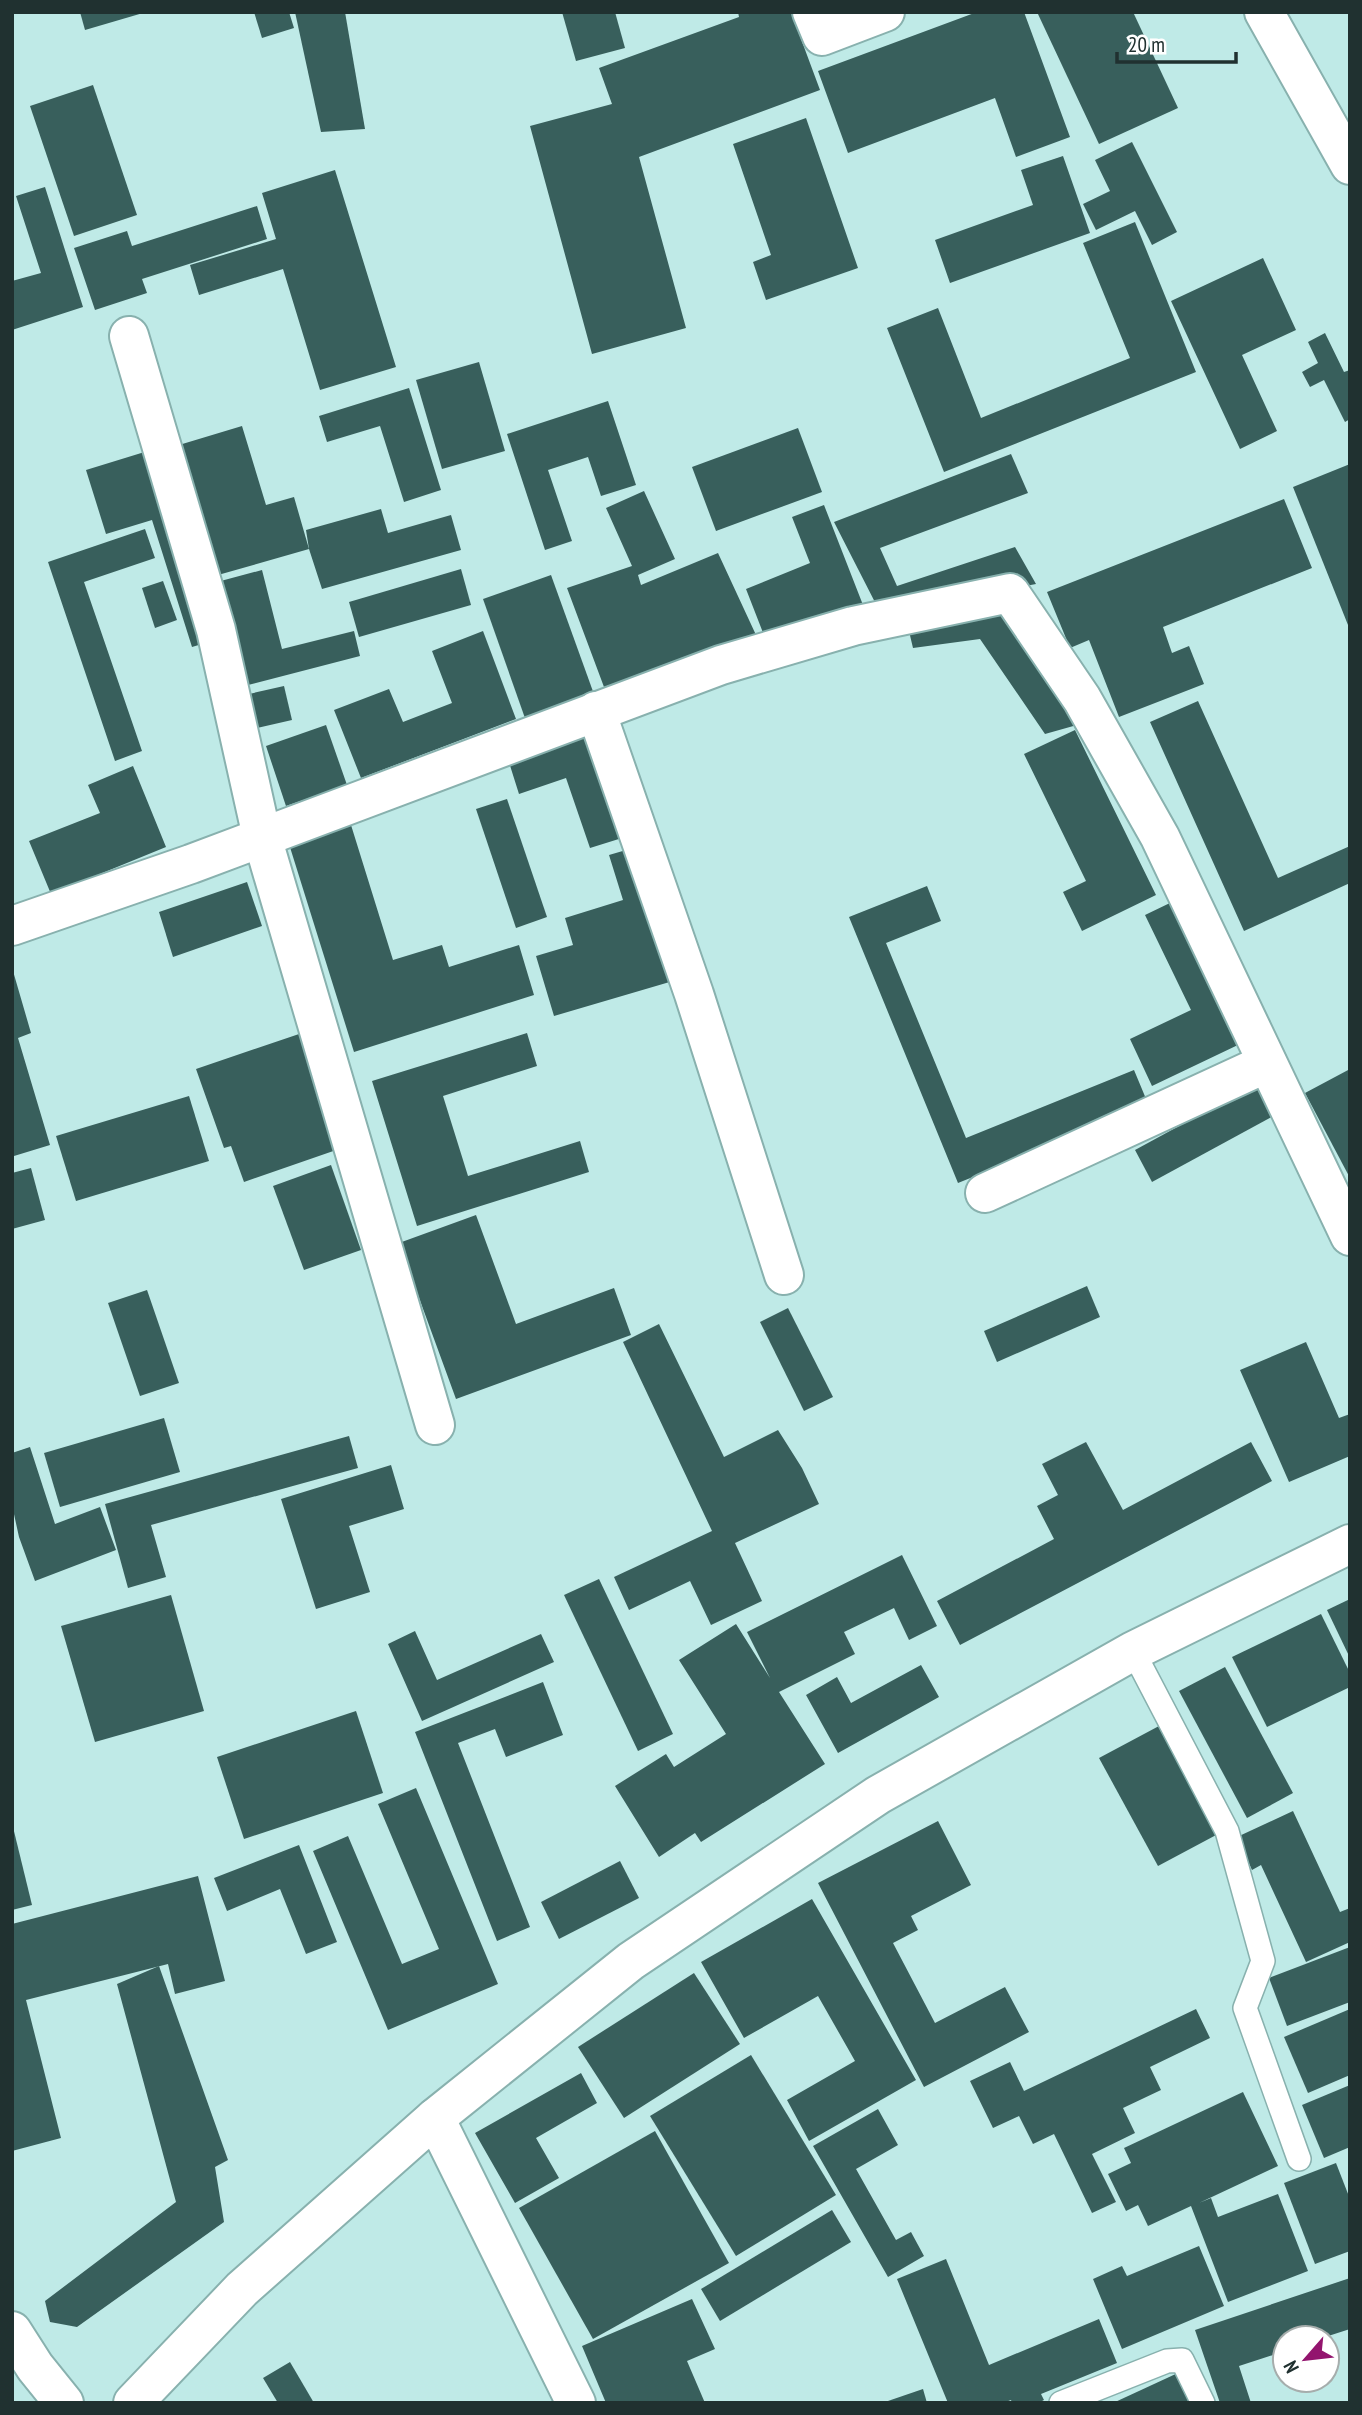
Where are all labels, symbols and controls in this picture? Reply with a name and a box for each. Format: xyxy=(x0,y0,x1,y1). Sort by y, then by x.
scale bar xyxy=(1117,21,1236,65)
text: 20 m xyxy=(1128,31,1165,58)
north arrow xyxy=(1271,2324,1341,2394)
text: N xyxy=(1278,2357,1304,2377)

